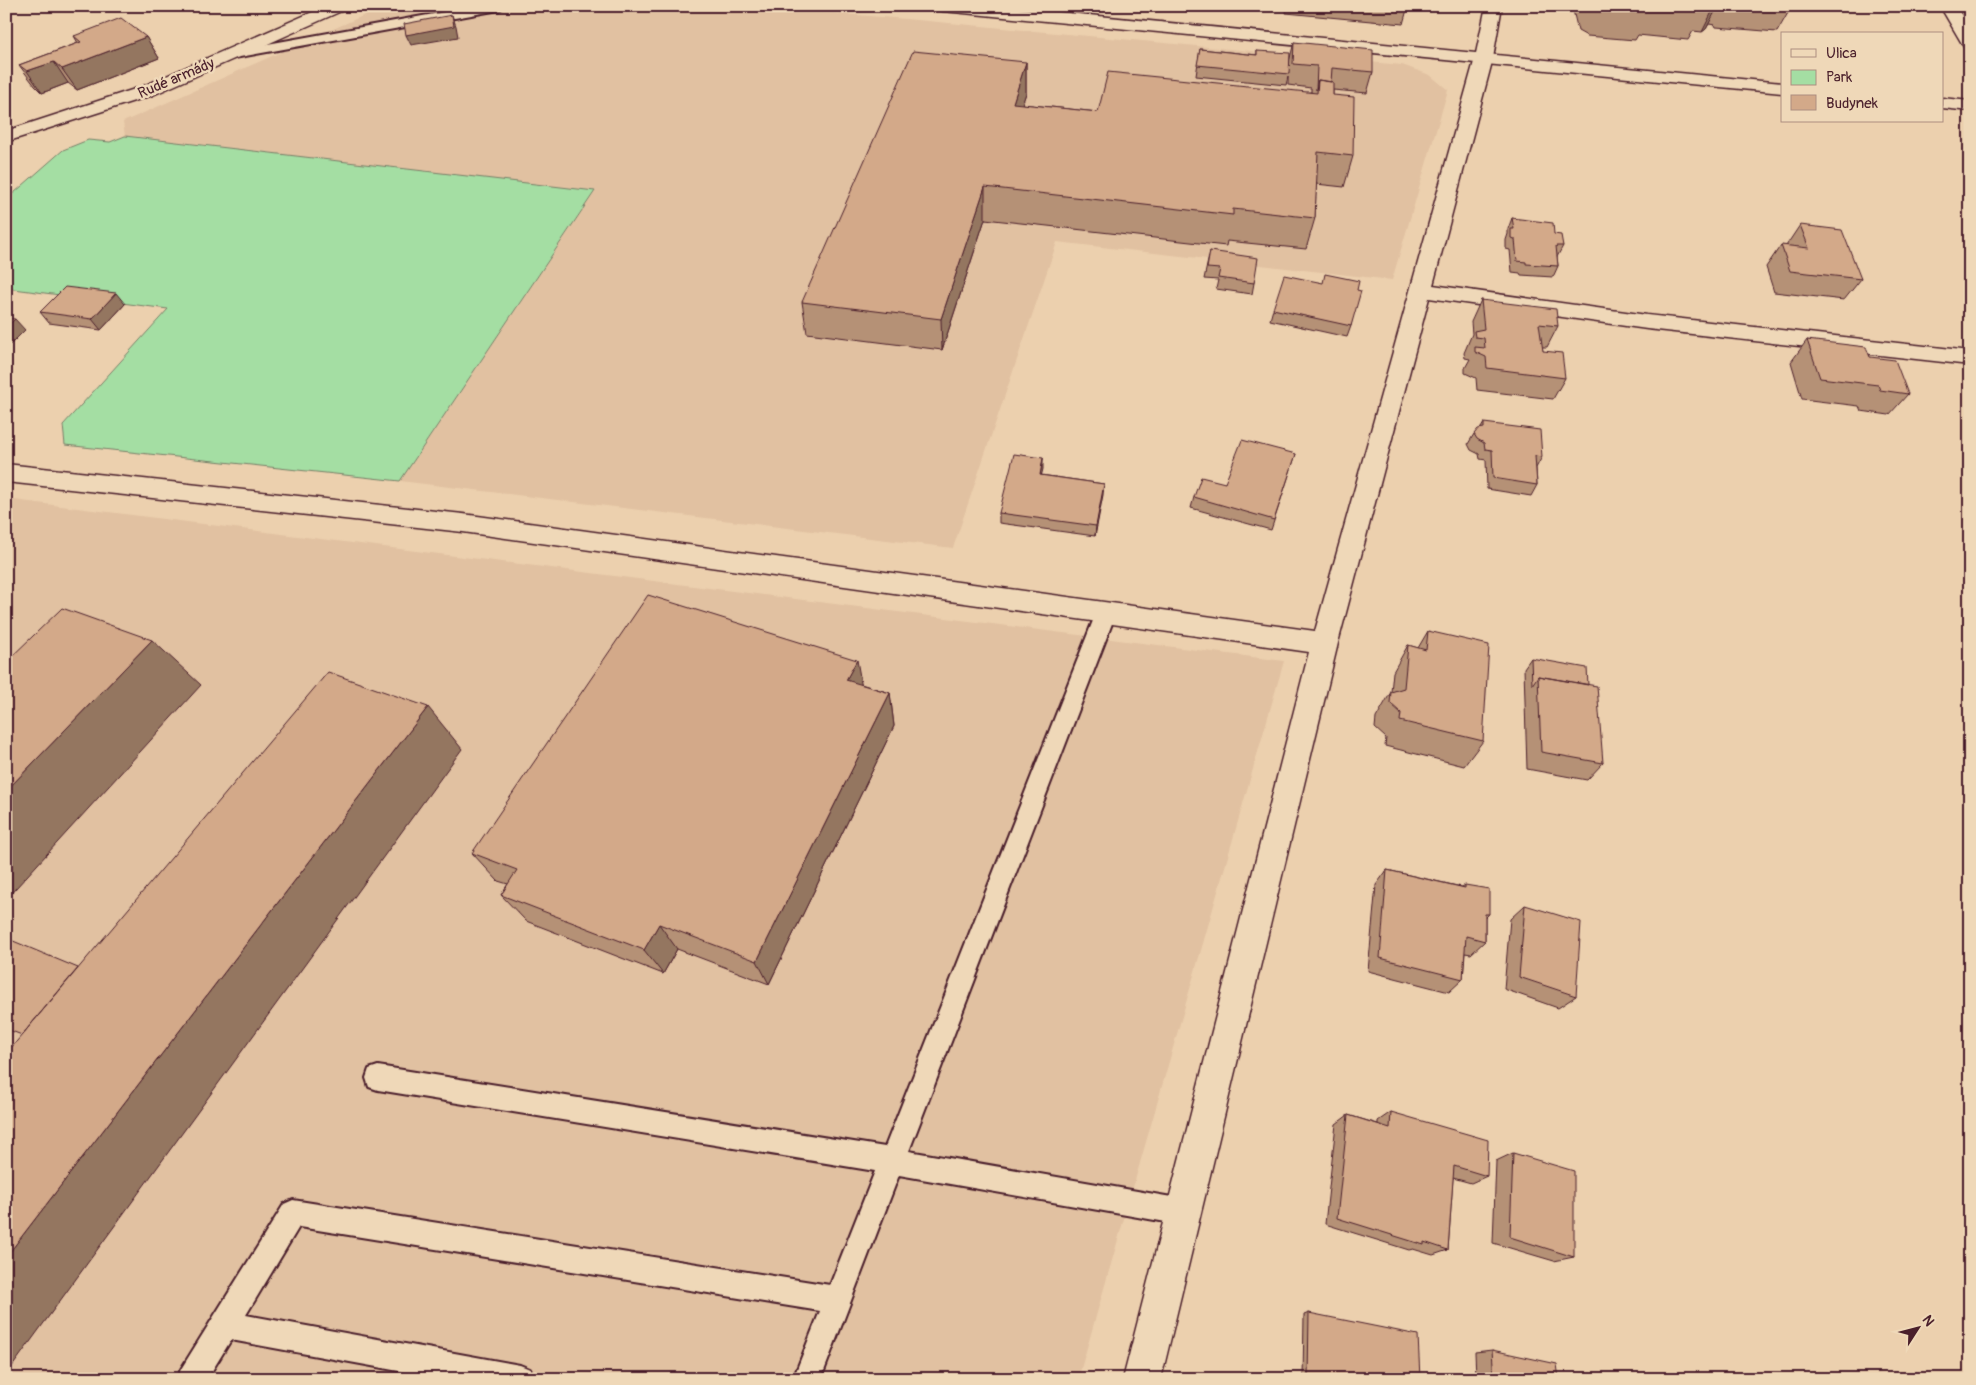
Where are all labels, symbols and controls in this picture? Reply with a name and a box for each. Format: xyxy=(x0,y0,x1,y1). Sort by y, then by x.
legend xyxy=(1781,32,1944,122)
text: Ulica xyxy=(1826,44,1857,63)
street label: Rudé armády xyxy=(135,54,218,103)
text: Park xyxy=(1826,68,1853,87)
text: Budynek xyxy=(1826,94,1879,113)
north arrow xyxy=(1894,1302,1944,1352)
text: N xyxy=(1918,1312,1938,1329)

